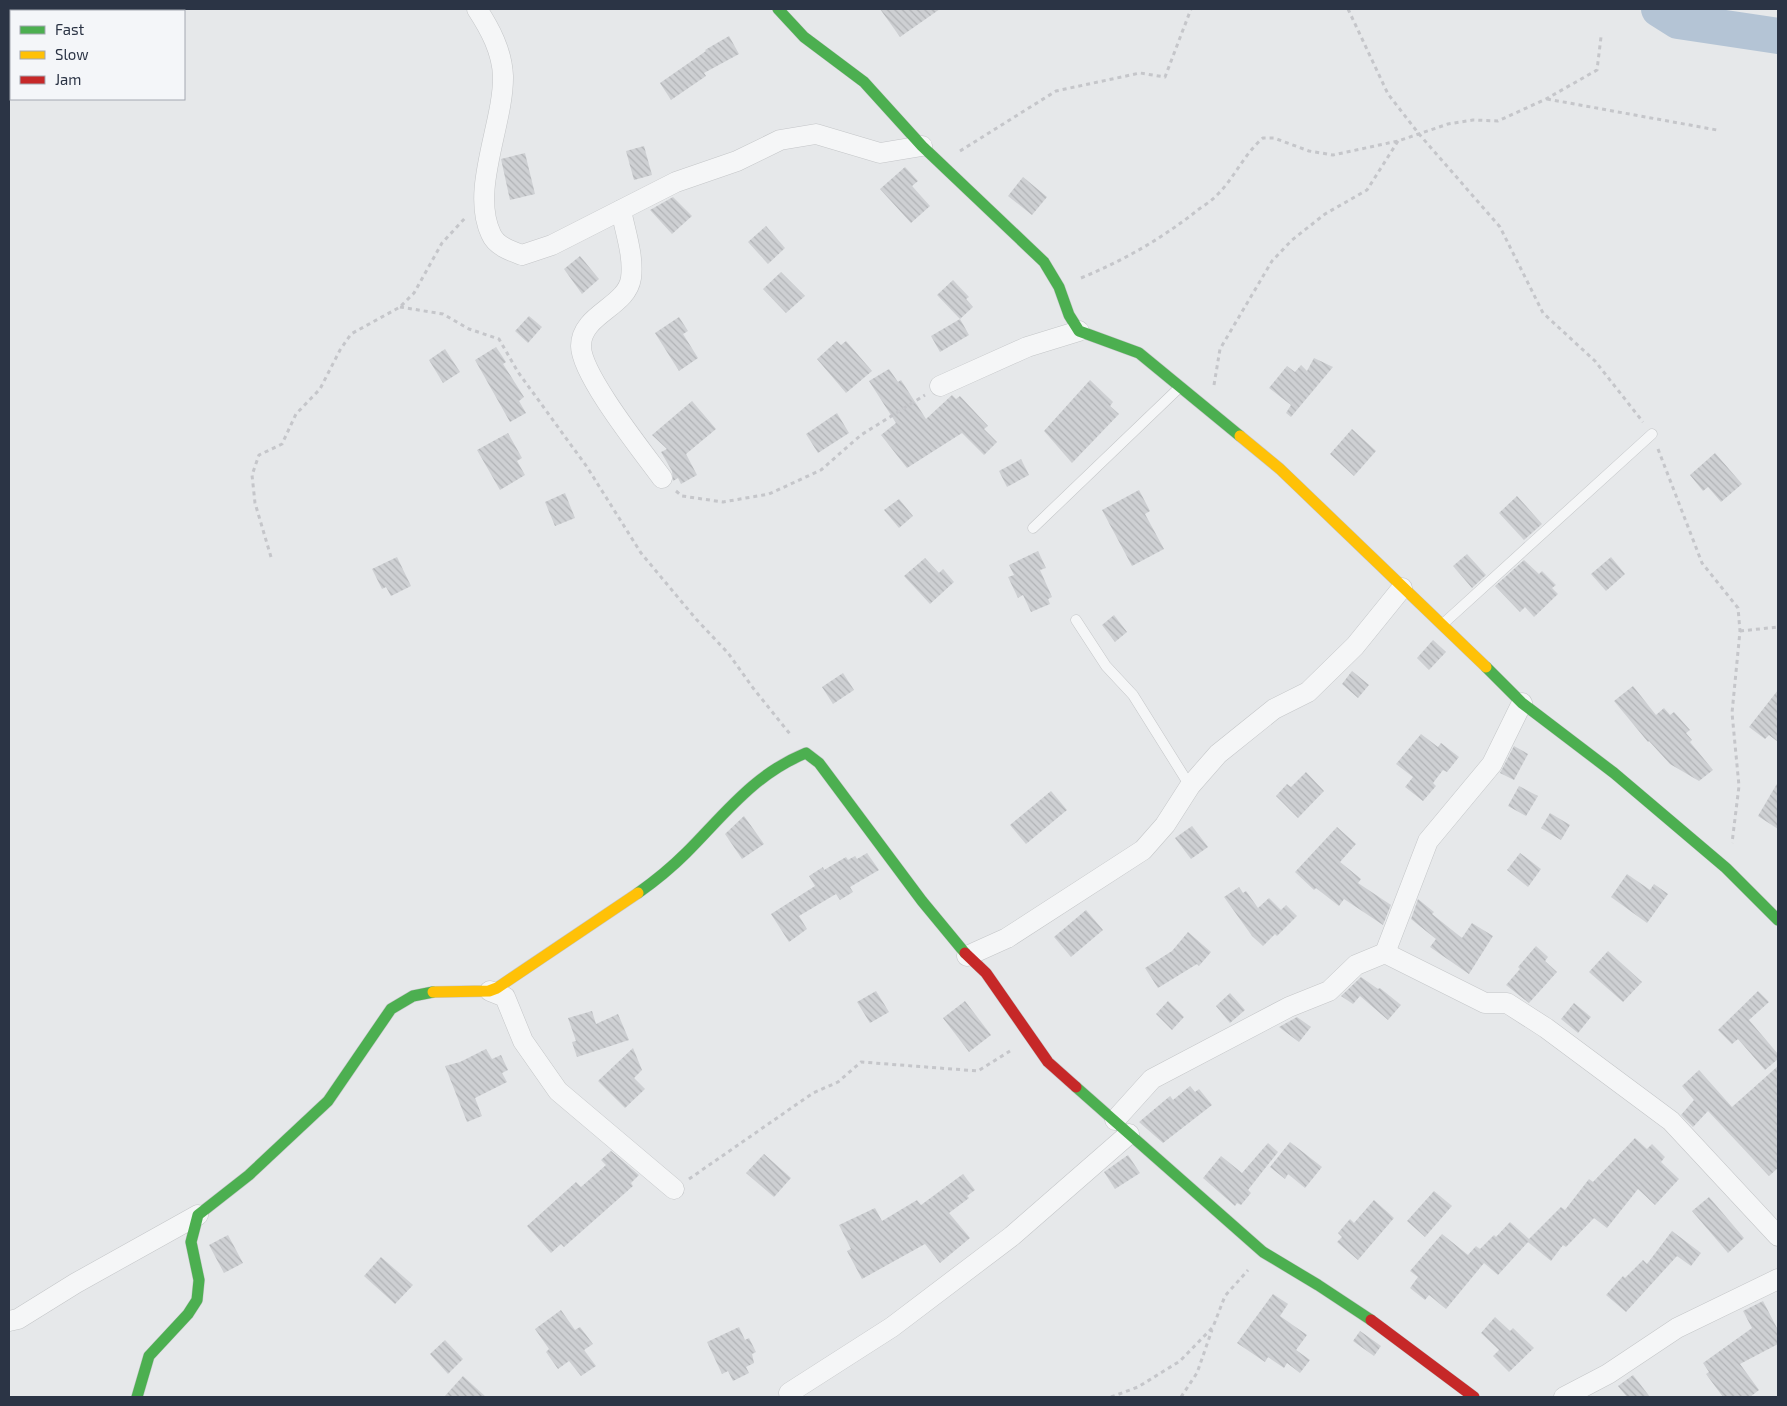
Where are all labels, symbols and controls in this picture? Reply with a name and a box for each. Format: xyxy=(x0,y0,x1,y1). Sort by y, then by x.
legend xyxy=(10,10,185,100)
text: Fast xyxy=(55,20,85,38)
text: Slow xyxy=(55,45,89,63)
text: Jam xyxy=(55,70,81,88)

